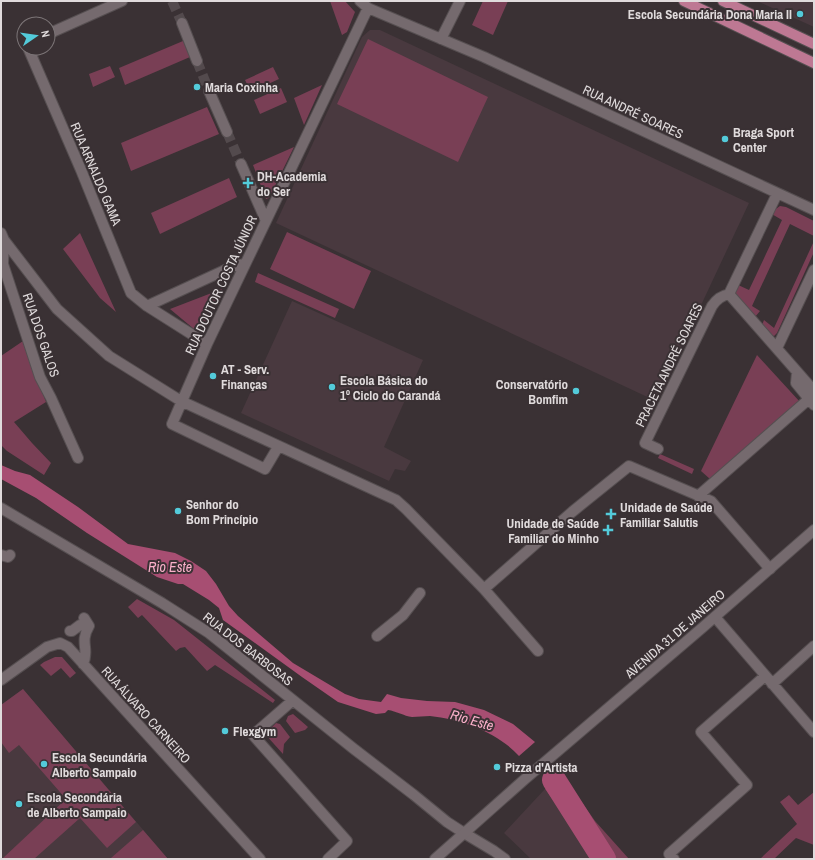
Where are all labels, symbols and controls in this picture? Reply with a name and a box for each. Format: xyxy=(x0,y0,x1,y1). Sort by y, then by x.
place label: Escola Secundária Dona Maria II xyxy=(628,6,792,23)
marker: Escola Secundária Dona Maria II xyxy=(795,9,805,19)
north arrow xyxy=(16,16,56,56)
text: N xyxy=(38,29,53,38)
place label: Maria Coxinha xyxy=(205,79,278,96)
street label: RUA ANDRÉ SOARES xyxy=(580,81,686,143)
marker: Maria Coxinha xyxy=(192,82,202,92)
street label: RUA ARNALDO GAMA xyxy=(67,120,126,229)
place label: Braga Sport Center xyxy=(733,124,794,156)
marker: Braga Sport Center xyxy=(720,134,730,144)
place label: DH-Academia do Ser xyxy=(257,168,326,200)
marker: DH-Academia do Ser xyxy=(242,177,254,189)
street label: RUA DOUTOR COSTA JÚNIOR xyxy=(181,212,261,357)
street label: RUA DOS GALOS xyxy=(19,291,63,379)
street label: PRACETA ANDRÉ SOARES xyxy=(632,300,706,430)
place label: AT - Serv. Finanças xyxy=(221,361,269,393)
marker: AT - Serv. Finanças xyxy=(208,371,218,381)
place label: Escola Básica do 1º Ciclo do Carandá xyxy=(340,372,441,404)
place label: Conservatório Bomfim xyxy=(496,376,568,408)
marker: Escola Básica do 1º Ciclo do Carandá xyxy=(327,382,337,392)
marker: Conservatório Bomfim xyxy=(571,386,581,396)
place label: Senhor do Bom Princípio xyxy=(186,496,258,528)
place label: Unidade de Saúde Familiar Salutis xyxy=(620,499,712,531)
marker: Senhor do Bom Princípio xyxy=(173,506,183,516)
marker: Unidade de Saúde Familiar Salutis xyxy=(605,508,617,520)
place label: Unidade de Saúde Familiar do Minho xyxy=(507,515,599,547)
marker: Unidade de Saúde Familiar do Minho xyxy=(602,524,614,536)
water label: Rio Este xyxy=(148,558,192,576)
street label: AVENIDA 31 DE JANEIRO xyxy=(621,586,729,683)
street label: RUA DOS BARBOSAS xyxy=(200,609,296,689)
street label: RUA ÁLVARO CARNEIRO xyxy=(98,663,194,767)
water label: Rio Este xyxy=(448,705,496,735)
place label: Flexgym xyxy=(233,723,276,740)
marker: Flexgym xyxy=(220,726,230,736)
place label: Escola Secundária Alberto Sampaio xyxy=(52,749,147,781)
marker: Escola Secundária Alberto Sampaio xyxy=(39,759,49,769)
place label: Pizza d'Artista xyxy=(505,759,578,776)
marker: Pizza d'Artista xyxy=(492,762,502,772)
place label: Escola Secondária de Alberto Sampaio xyxy=(27,789,127,821)
marker: Escola Secondária de Alberto Sampaio xyxy=(14,799,24,809)

